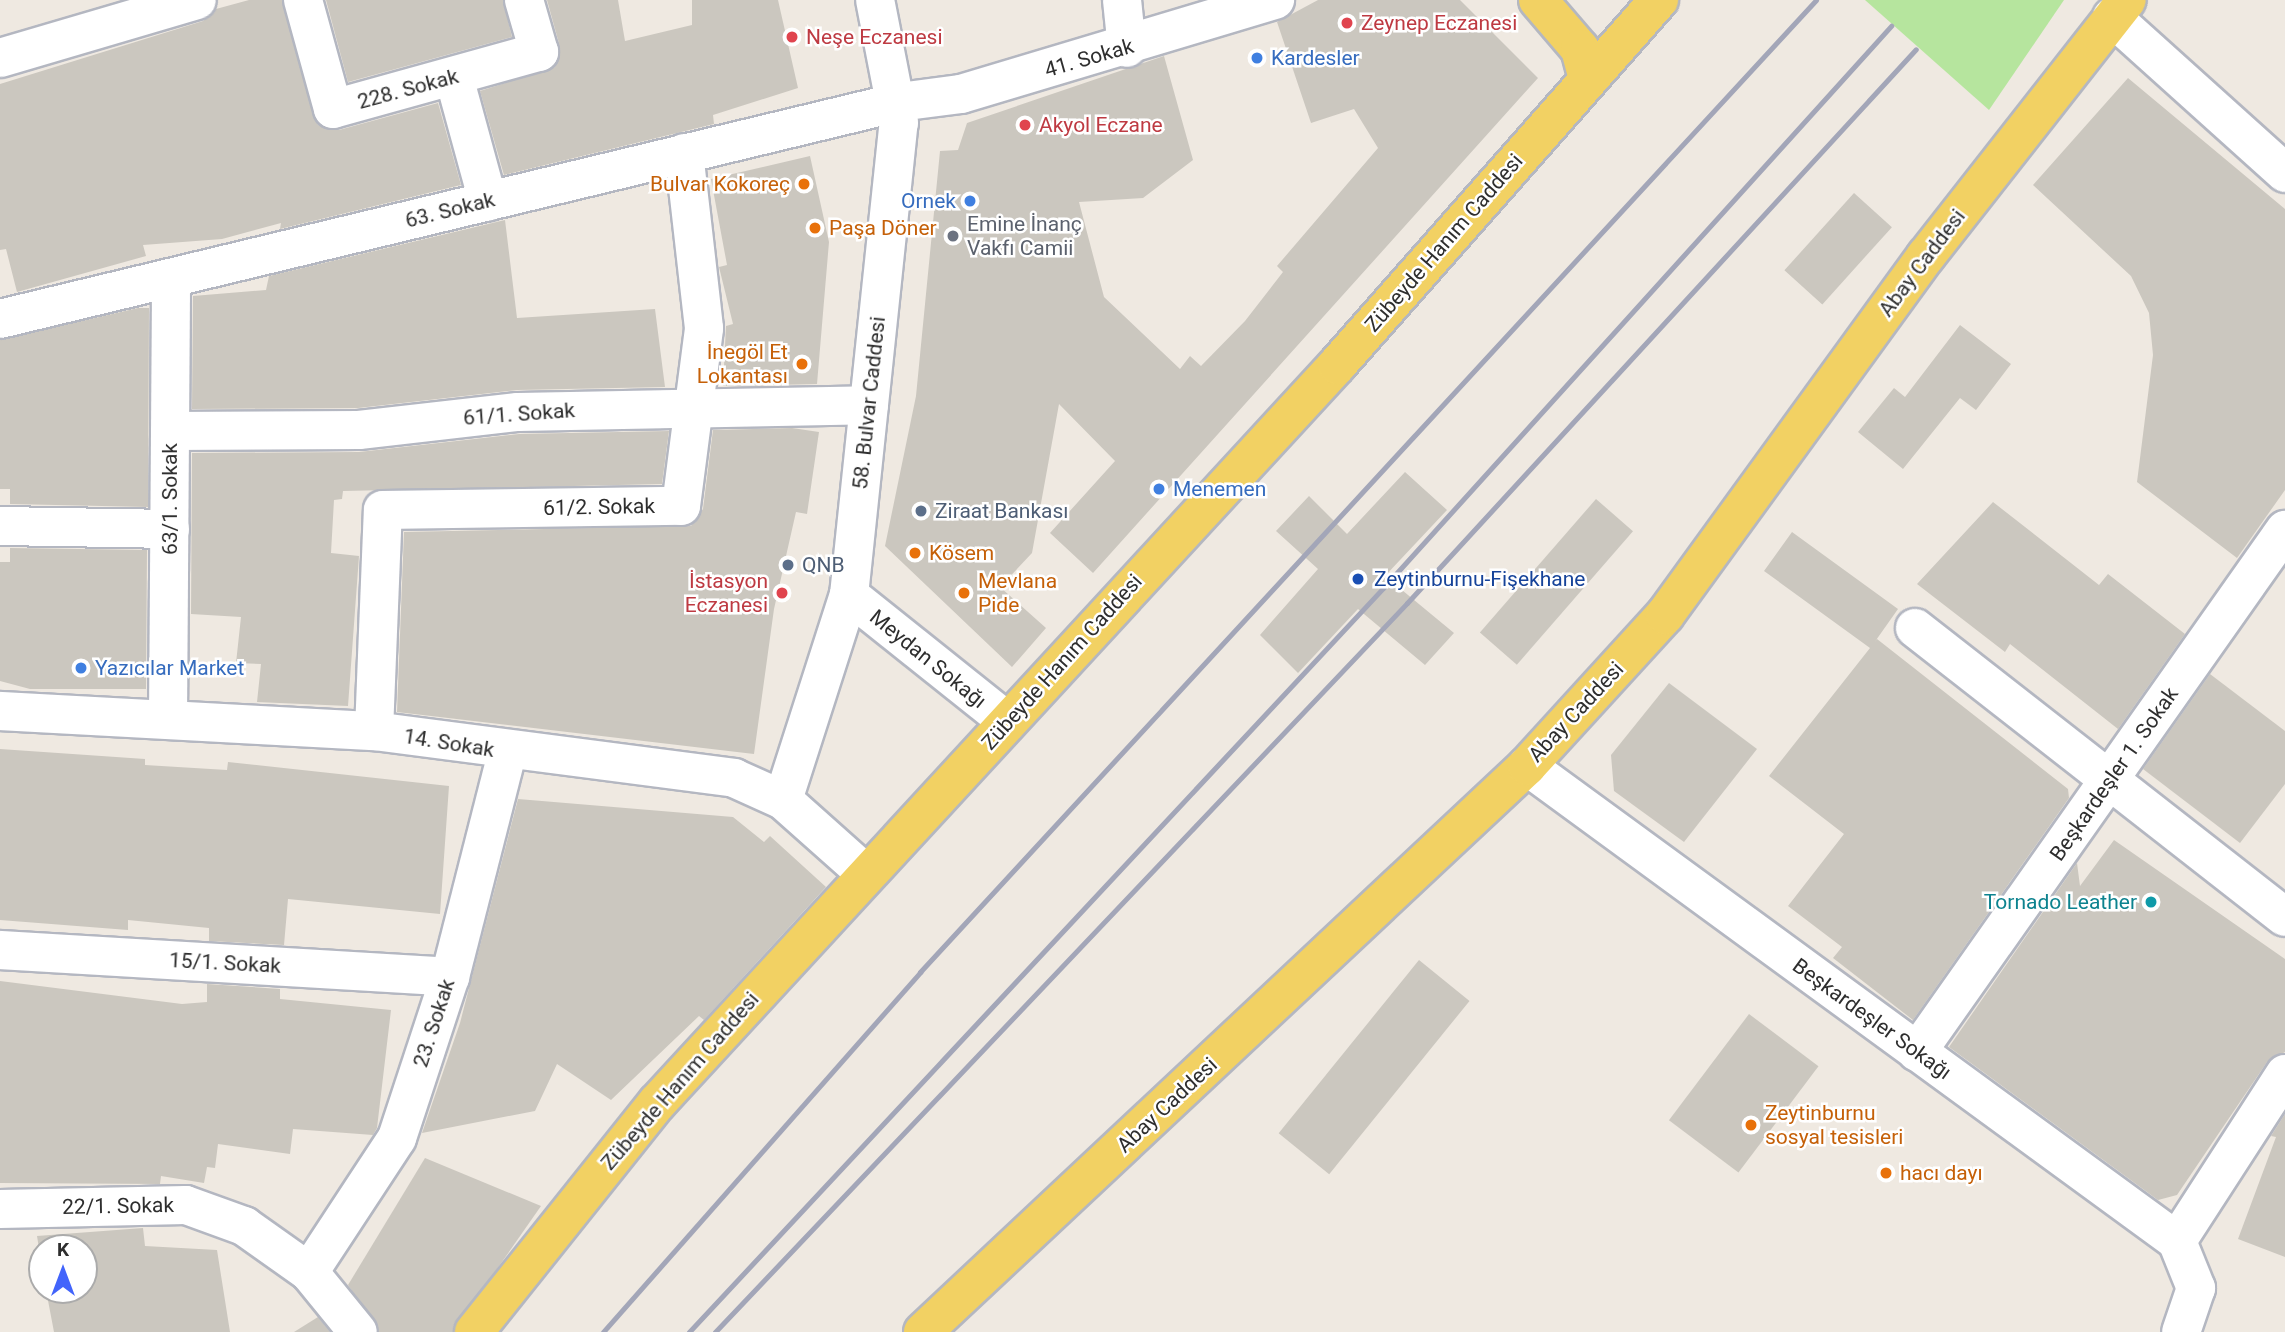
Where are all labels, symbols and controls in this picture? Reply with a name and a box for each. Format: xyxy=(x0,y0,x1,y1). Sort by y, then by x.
place label: Zeynep Eczanesi xyxy=(1361,10,1517,36)
marker: Zeynep Eczanesi xyxy=(1339,15,1355,31)
place label: Neşe Eczanesi xyxy=(806,24,943,50)
marker: Neşe Eczanesi xyxy=(784,29,800,45)
street label: 41. Sokak xyxy=(1042,33,1136,83)
place label: Kardesler xyxy=(1271,45,1360,71)
marker: Kardesler xyxy=(1249,50,1265,66)
street label: 228. Sokak xyxy=(355,63,461,115)
place label: Akyol Eczane xyxy=(1039,112,1163,138)
marker: Akyol Eczane xyxy=(1017,117,1033,133)
street label: Zübeyde Hanım Caddesi xyxy=(1360,149,1528,337)
place label: Bulvar Kokoreç xyxy=(650,171,790,197)
marker: Bulvar Kokoreç xyxy=(796,176,812,192)
street label: 63. Sokak xyxy=(403,187,497,233)
place label: Ornek xyxy=(901,188,956,214)
marker: Ornek xyxy=(962,193,978,209)
street label: Abay Caddesi xyxy=(1873,204,1971,322)
place label: Emine İnanç Vakfı Camii xyxy=(967,211,1082,261)
place label: Paşa Döner xyxy=(829,215,937,241)
marker: Paşa Döner xyxy=(807,220,823,236)
marker: Emine İnanç Vakfı Camii xyxy=(945,228,961,244)
street label: 58. Bulvar Caddesi xyxy=(847,315,891,491)
place label: İnegöl Et Lokantası xyxy=(697,339,788,389)
marker: İnegöl Et Lokantası xyxy=(794,356,810,372)
street label: 61/1. Sokak xyxy=(462,398,576,430)
street label: 63/1. Sokak xyxy=(157,443,183,555)
place label: Menemen xyxy=(1173,476,1266,502)
marker: Menemen xyxy=(1151,481,1167,497)
street label: 61/2. Sokak xyxy=(543,493,655,521)
place label: Ziraat Bankası xyxy=(935,498,1069,524)
marker: Ziraat Bankası xyxy=(913,503,929,519)
place label: Kösem xyxy=(929,540,994,566)
marker: Kösem xyxy=(907,545,923,561)
place label: QNB xyxy=(802,552,845,578)
marker: QNB xyxy=(780,557,796,573)
place label: Zeytinburnu-Fişekhane xyxy=(1374,566,1585,592)
place label: İstasyon Eczanesi xyxy=(685,568,768,618)
place label: Mevlana Pide xyxy=(978,568,1057,618)
street label: Zübeyde Hanım Caddesi xyxy=(977,569,1147,755)
marker: Zeytinburnu-Fişekhane xyxy=(1348,569,1368,589)
marker: İstasyon Eczanesi xyxy=(774,585,790,601)
marker: Mevlana Pide xyxy=(956,585,972,601)
street label: Meydan Sokağı xyxy=(865,604,991,714)
place label: Yazıcılar Market xyxy=(95,655,244,681)
street label: Abay Caddesi xyxy=(1523,657,1629,767)
marker: Yazıcılar Market xyxy=(73,660,89,676)
street label: Beşkardeşler 1. Sokak xyxy=(2045,682,2183,866)
street label: 14. Sokak xyxy=(402,723,496,763)
place label: Tornado Leather xyxy=(1984,889,2137,915)
marker: Tornado Leather xyxy=(2143,894,2159,910)
street label: 15/1. Sokak xyxy=(168,947,282,979)
street label: Beşkardeşler Sokağı xyxy=(1788,953,1956,1085)
street label: 23. Sokak xyxy=(408,976,460,1070)
street label: Zübeyde Hanım Caddesi xyxy=(596,987,764,1175)
street label: Abay Caddesi xyxy=(1112,1052,1222,1158)
place label: Zeytinburnu sosyal tesisleri xyxy=(1765,1100,1903,1150)
marker: Zeytinburnu sosyal tesisleri xyxy=(1743,1117,1759,1133)
place label: hacı dayı xyxy=(1900,1160,1983,1186)
marker: hacı dayı xyxy=(1878,1165,1894,1181)
street label: 22/1. Sokak xyxy=(62,1192,174,1220)
north arrow xyxy=(28,1234,98,1304)
text: K xyxy=(57,1238,69,1261)

